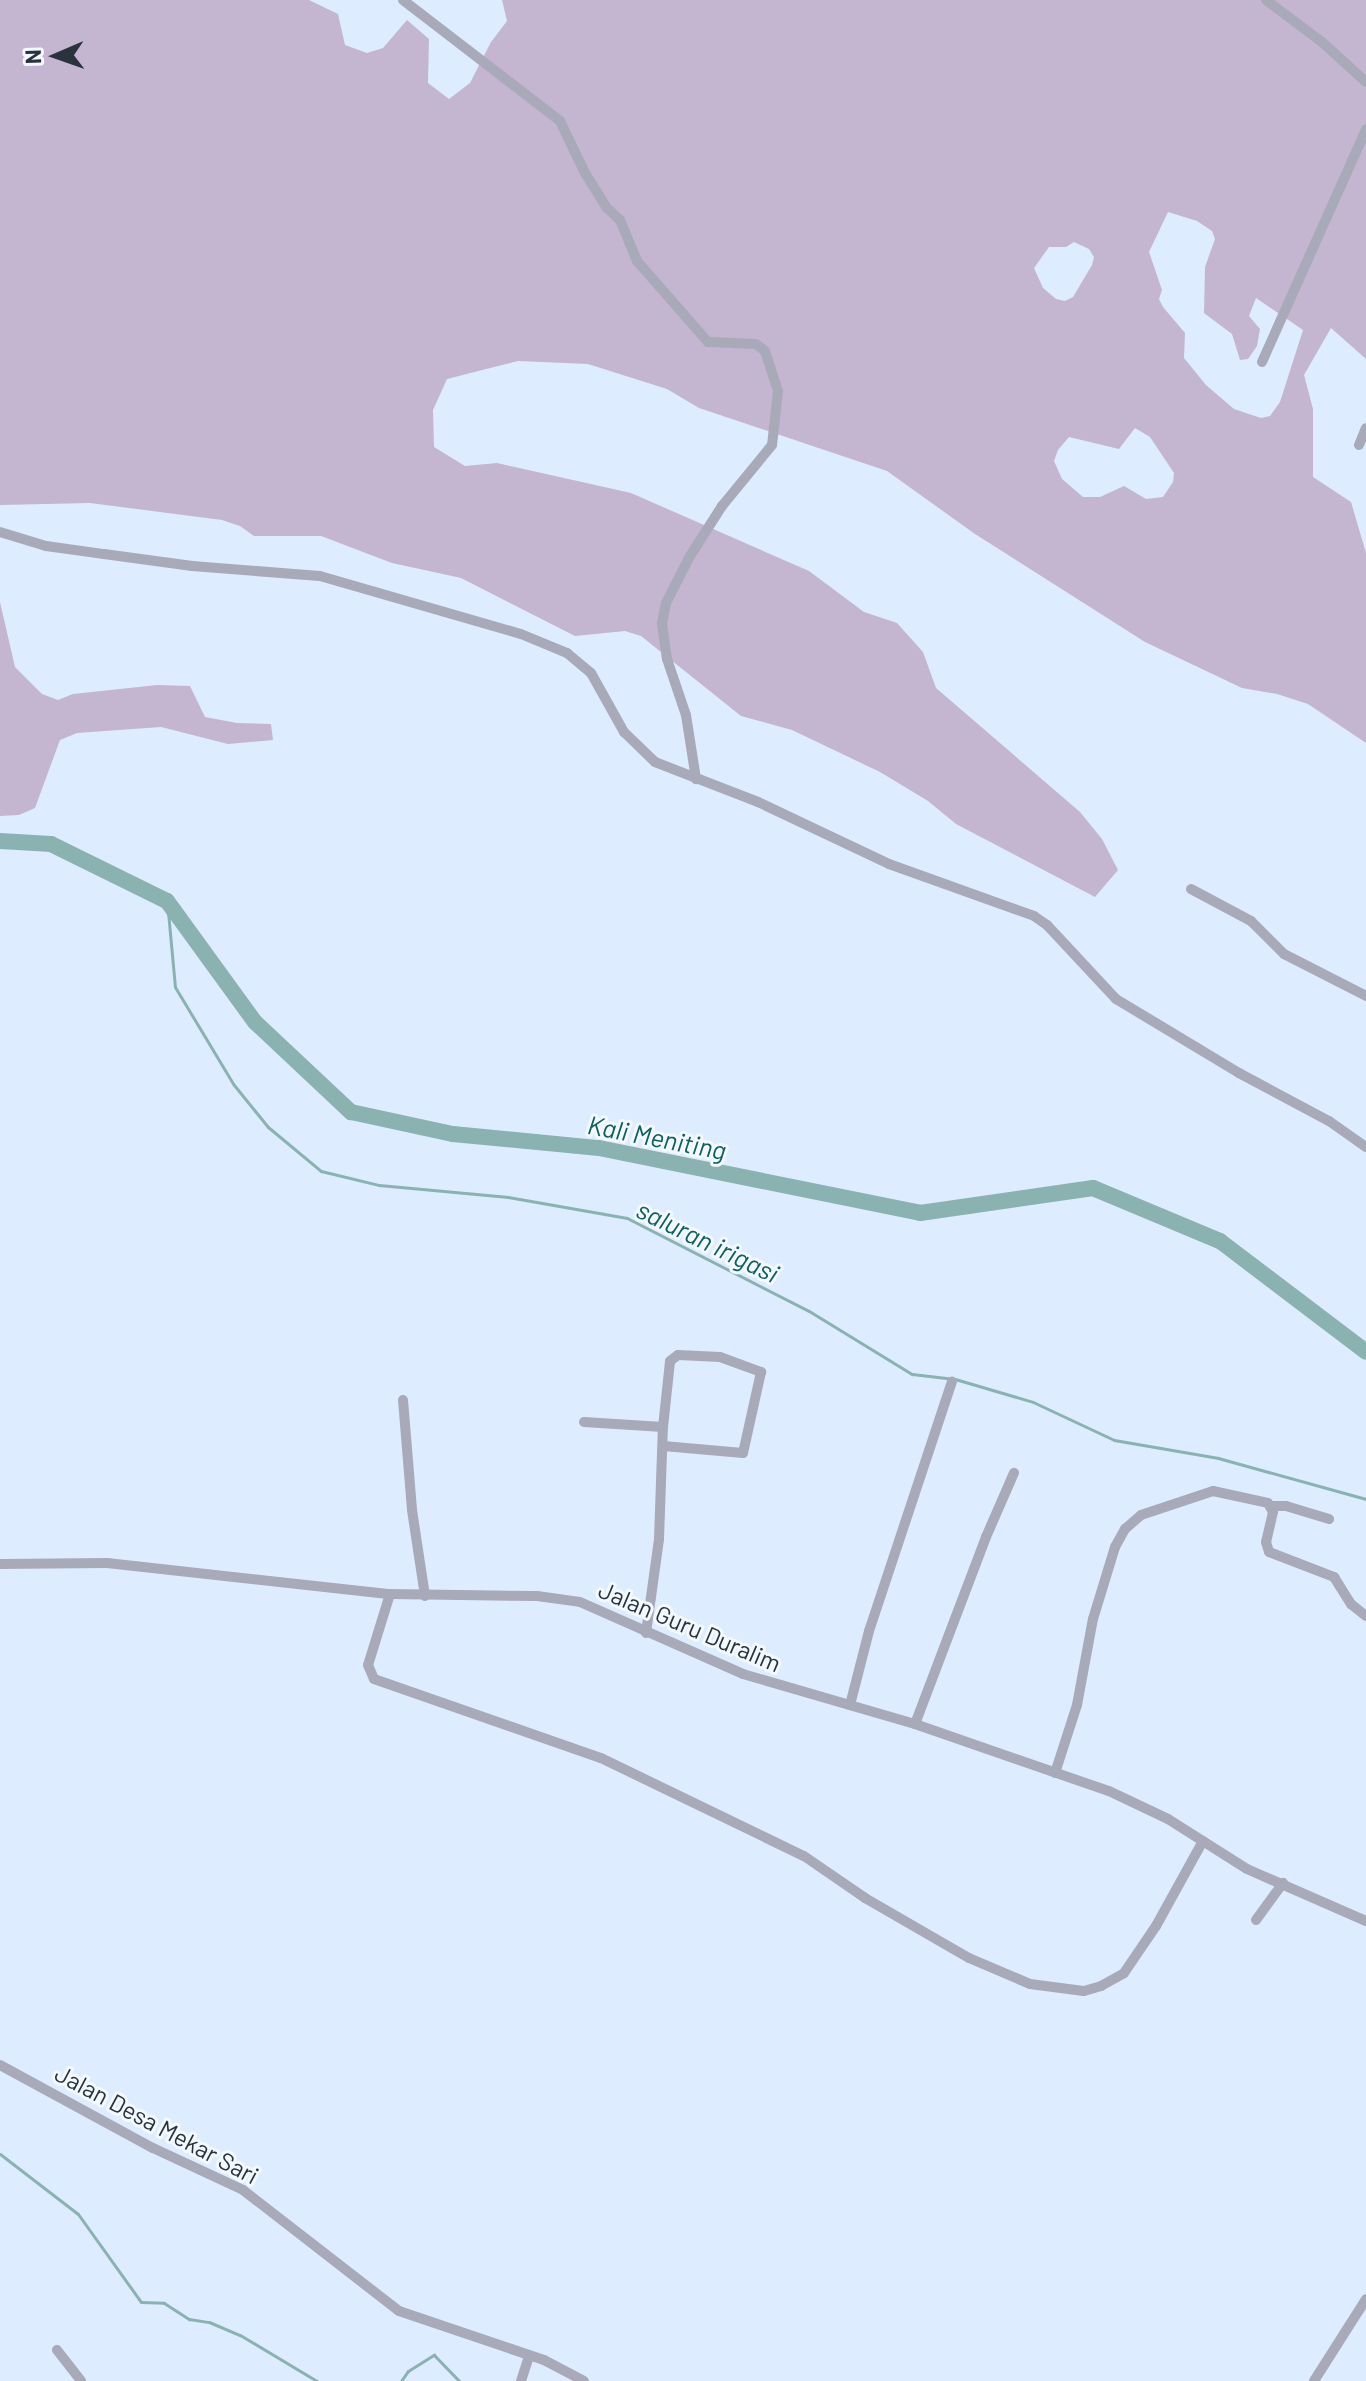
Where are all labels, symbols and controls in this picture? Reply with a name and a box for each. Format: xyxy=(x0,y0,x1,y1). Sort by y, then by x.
north arrow xyxy=(16,16,96,96)
text: N xyxy=(19,49,45,65)
water label: Kali Meniting xyxy=(585,1108,729,1166)
water label: saluran irigasi xyxy=(632,1193,784,1289)
street label: Jalan Guru Duralim xyxy=(594,1575,786,1677)
street label: Jalan Desa Mekar Sari xyxy=(50,2058,264,2190)

